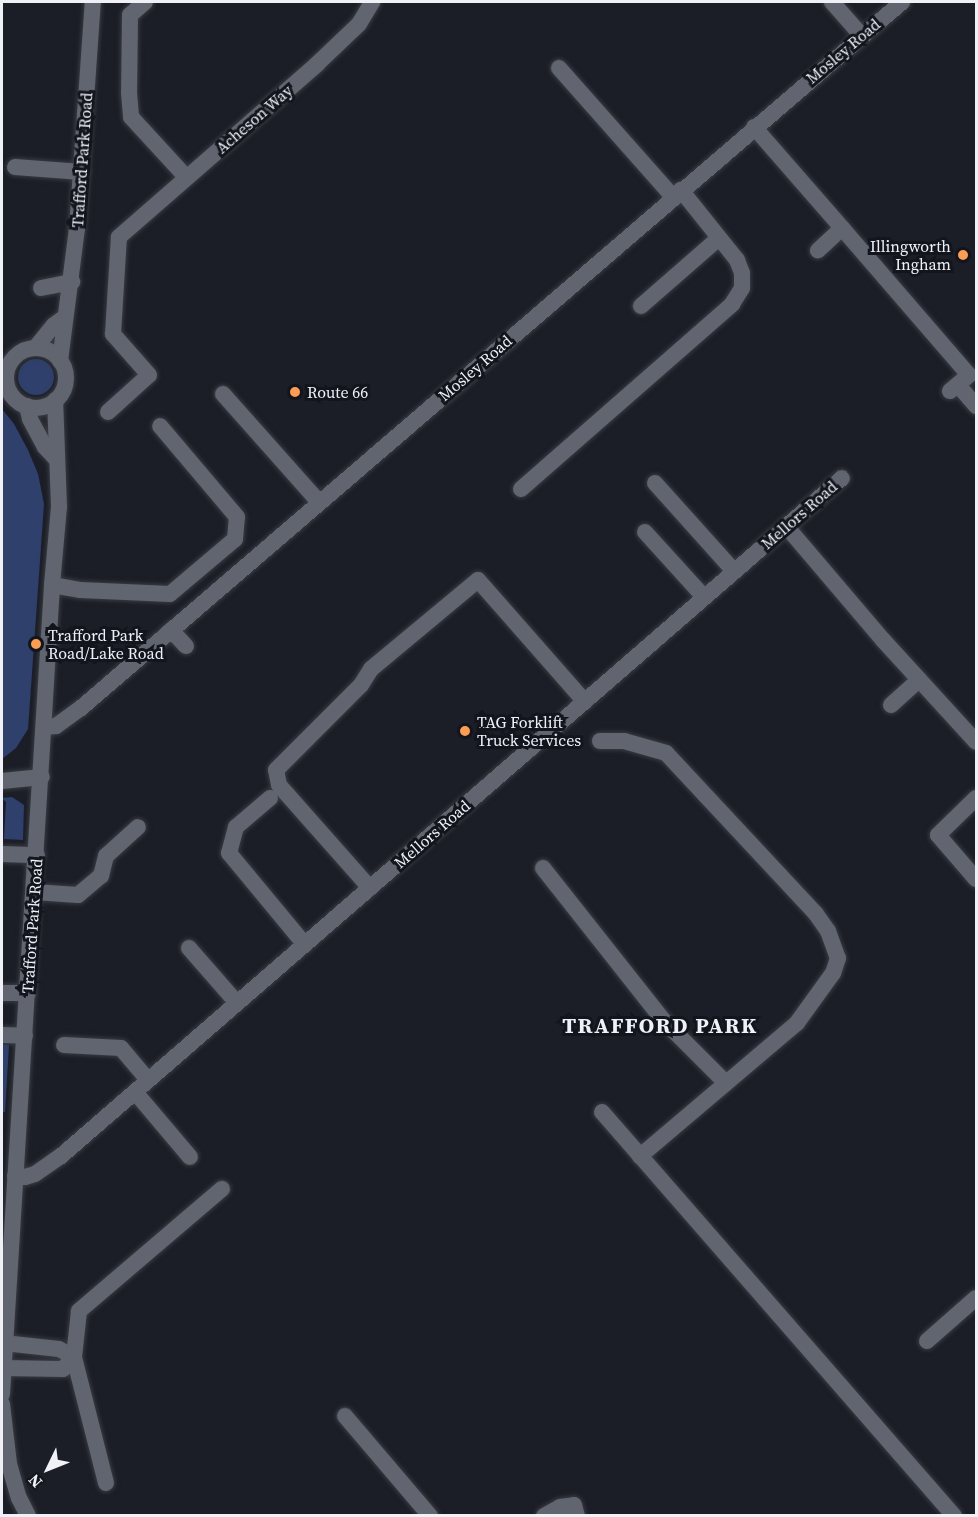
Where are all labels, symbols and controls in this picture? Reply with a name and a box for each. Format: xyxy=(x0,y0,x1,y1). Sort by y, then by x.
street label: Mosley Road xyxy=(802,15,884,87)
street label: Acheson Way xyxy=(212,80,296,158)
street label: Trafford Park Road xyxy=(68,92,96,228)
place label: Illingworth Ingham xyxy=(870,236,951,274)
marker: Illingworth Ingham xyxy=(956,248,970,262)
street label: Mosley Road xyxy=(435,331,515,405)
place label: Route 66 xyxy=(307,382,368,402)
marker: Route 66 xyxy=(288,385,302,399)
street label: Mellors Road xyxy=(757,477,841,553)
place label: Trafford Park Road/Lake Road xyxy=(48,625,164,663)
marker: Trafford Park Road/Lake Road xyxy=(29,637,43,651)
place label: TAG Forklift Truck Services xyxy=(477,712,581,750)
marker: TAG Forklift Truck Services xyxy=(458,724,472,738)
street label: Mellors Road xyxy=(390,796,474,872)
street label: Trafford Park Road xyxy=(18,858,46,994)
district label: TRAFFORD PARK xyxy=(562,1013,758,1039)
north arrow xyxy=(18,1439,78,1499)
text: N xyxy=(23,1470,47,1493)

